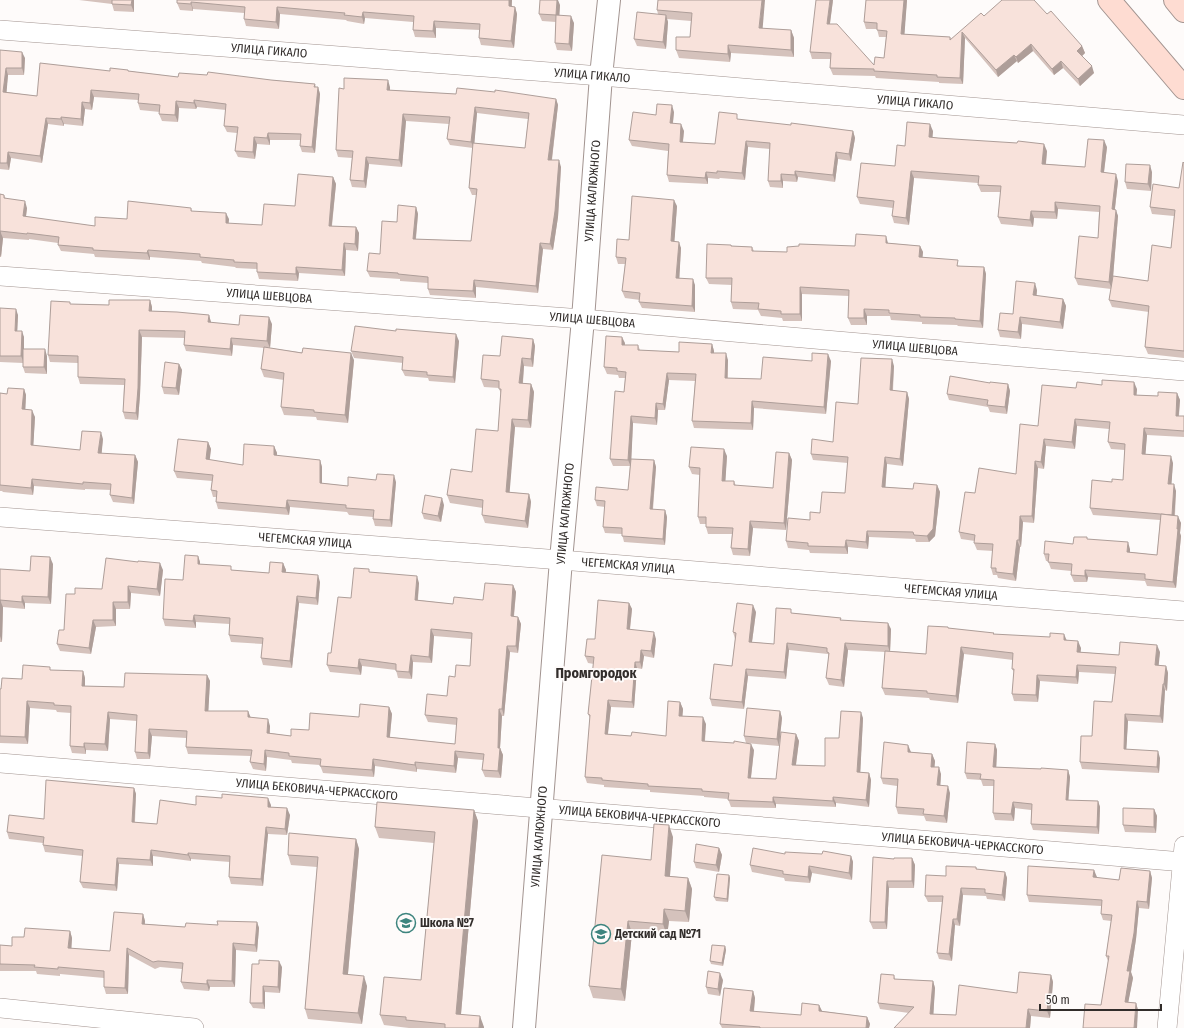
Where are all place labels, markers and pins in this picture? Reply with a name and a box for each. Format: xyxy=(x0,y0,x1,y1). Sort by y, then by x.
school or university icon: Школа №7 xyxy=(395,912,417,934)
place label: Школа №7 xyxy=(420,916,474,930)
school or university icon: Детский сад №71 xyxy=(590,923,612,945)
place label: Детский сад №71 xyxy=(614,927,701,941)

